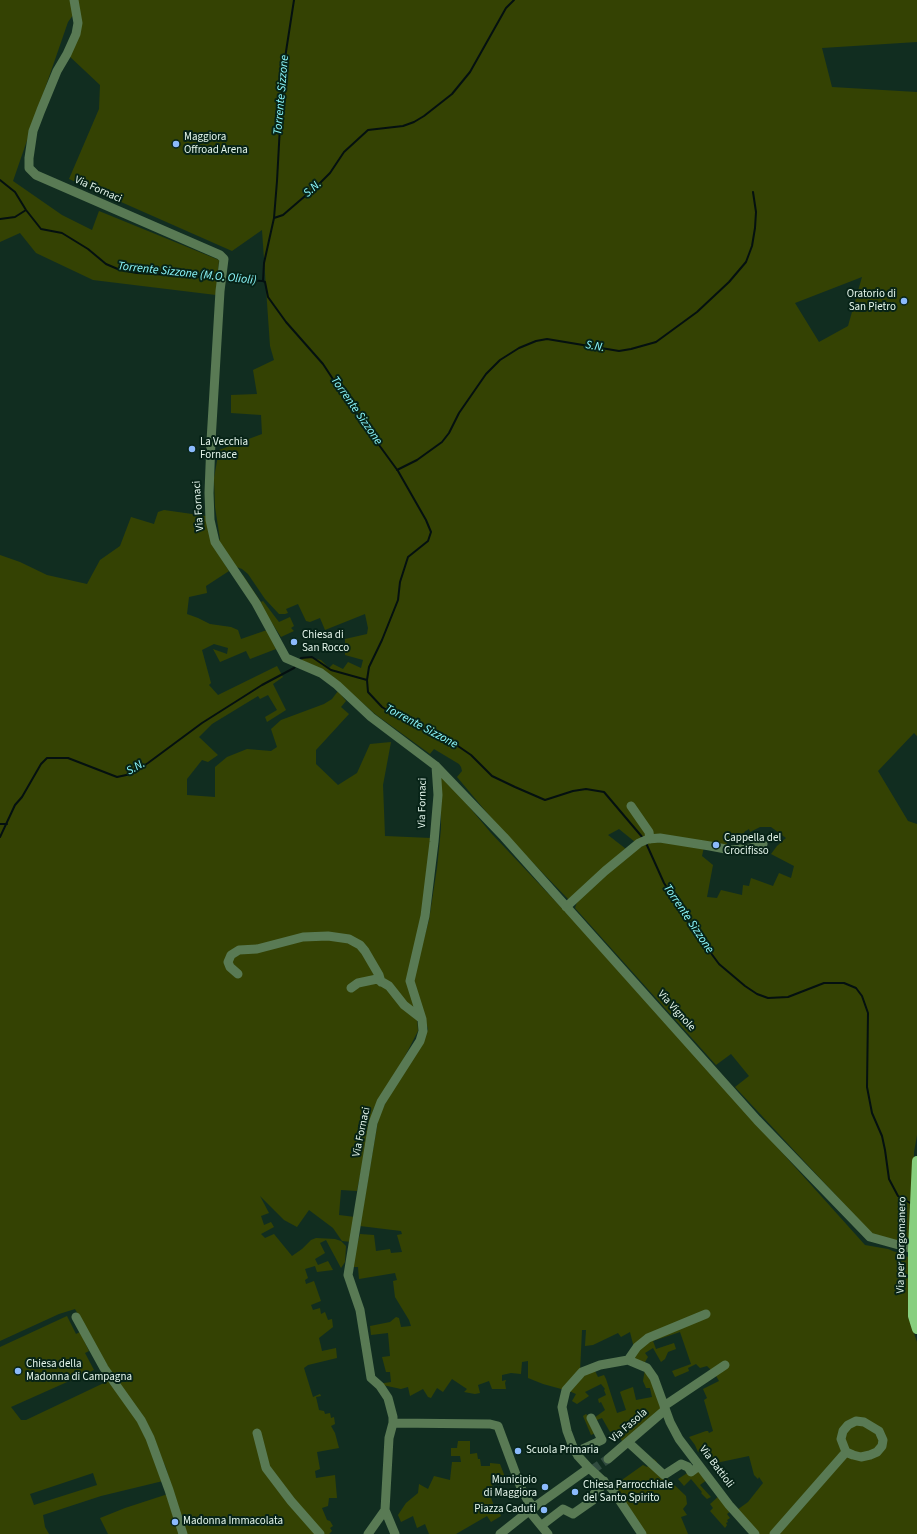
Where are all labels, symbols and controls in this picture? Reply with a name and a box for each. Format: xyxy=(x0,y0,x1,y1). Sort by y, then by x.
water label: Torrente Sizzone xyxy=(271,54,293,136)
place label: Maggiora Offroad Arena xyxy=(184,131,248,157)
marker: Maggiora Offroad Arena xyxy=(171,139,181,149)
street label: Via Fornaci xyxy=(72,174,124,206)
water label: S.N. xyxy=(301,177,325,201)
water label: Torrente Sizzone (M.O. Olioli) xyxy=(117,260,257,288)
place label: Oratorio di San Pietro xyxy=(847,288,896,314)
marker: Oratorio di San Pietro xyxy=(899,296,909,306)
water label: S.N. xyxy=(584,338,606,356)
water label: Torrente Sizzone xyxy=(327,374,385,448)
place label: La Vecchia Fornace xyxy=(200,436,248,462)
marker: La Vecchia Fornace xyxy=(187,444,197,454)
street label: Via Fornaci xyxy=(191,480,207,532)
place label: Chiesa di San Rocco xyxy=(302,629,349,655)
marker: Chiesa di San Rocco xyxy=(289,637,299,647)
water label: Torrente Sizzone xyxy=(382,702,460,752)
water label: S.N. xyxy=(124,757,148,779)
street label: Via Fornaci xyxy=(416,778,430,828)
place label: Cappella del Crocifisso xyxy=(724,832,781,858)
marker: Cappella del Crocifisso xyxy=(711,840,721,850)
water label: Torrente Sizzone xyxy=(660,882,716,956)
street label: Via Vignole xyxy=(654,988,698,1034)
street label: Via Fornaci xyxy=(350,1106,374,1158)
street label: Via per Borgomanero xyxy=(895,1196,909,1294)
place label: Chiesa della Madonna di Campagna xyxy=(26,1358,132,1384)
marker: Chiesa della Madonna di Campagna xyxy=(13,1366,23,1376)
street label: Via Fasola xyxy=(607,1406,651,1446)
street label: Via Battioli xyxy=(696,1443,736,1491)
place label: Scuola Primaria xyxy=(526,1444,599,1458)
marker: Scuola Primaria xyxy=(513,1446,523,1456)
place label: Municipio di Maggiora xyxy=(484,1474,537,1500)
place label: Chiesa Parrocchiale del Santo Spirito xyxy=(583,1479,673,1505)
marker: Municipio di Maggiora xyxy=(540,1482,550,1492)
marker: Chiesa Parrocchiale del Santo Spirito xyxy=(570,1487,580,1497)
place label: Piazza Caduti xyxy=(474,1503,536,1517)
marker: Piazza Caduti xyxy=(539,1505,549,1515)
place label: Madonna Immacolata xyxy=(183,1515,283,1529)
marker: Madonna Immacolata xyxy=(170,1517,180,1527)

